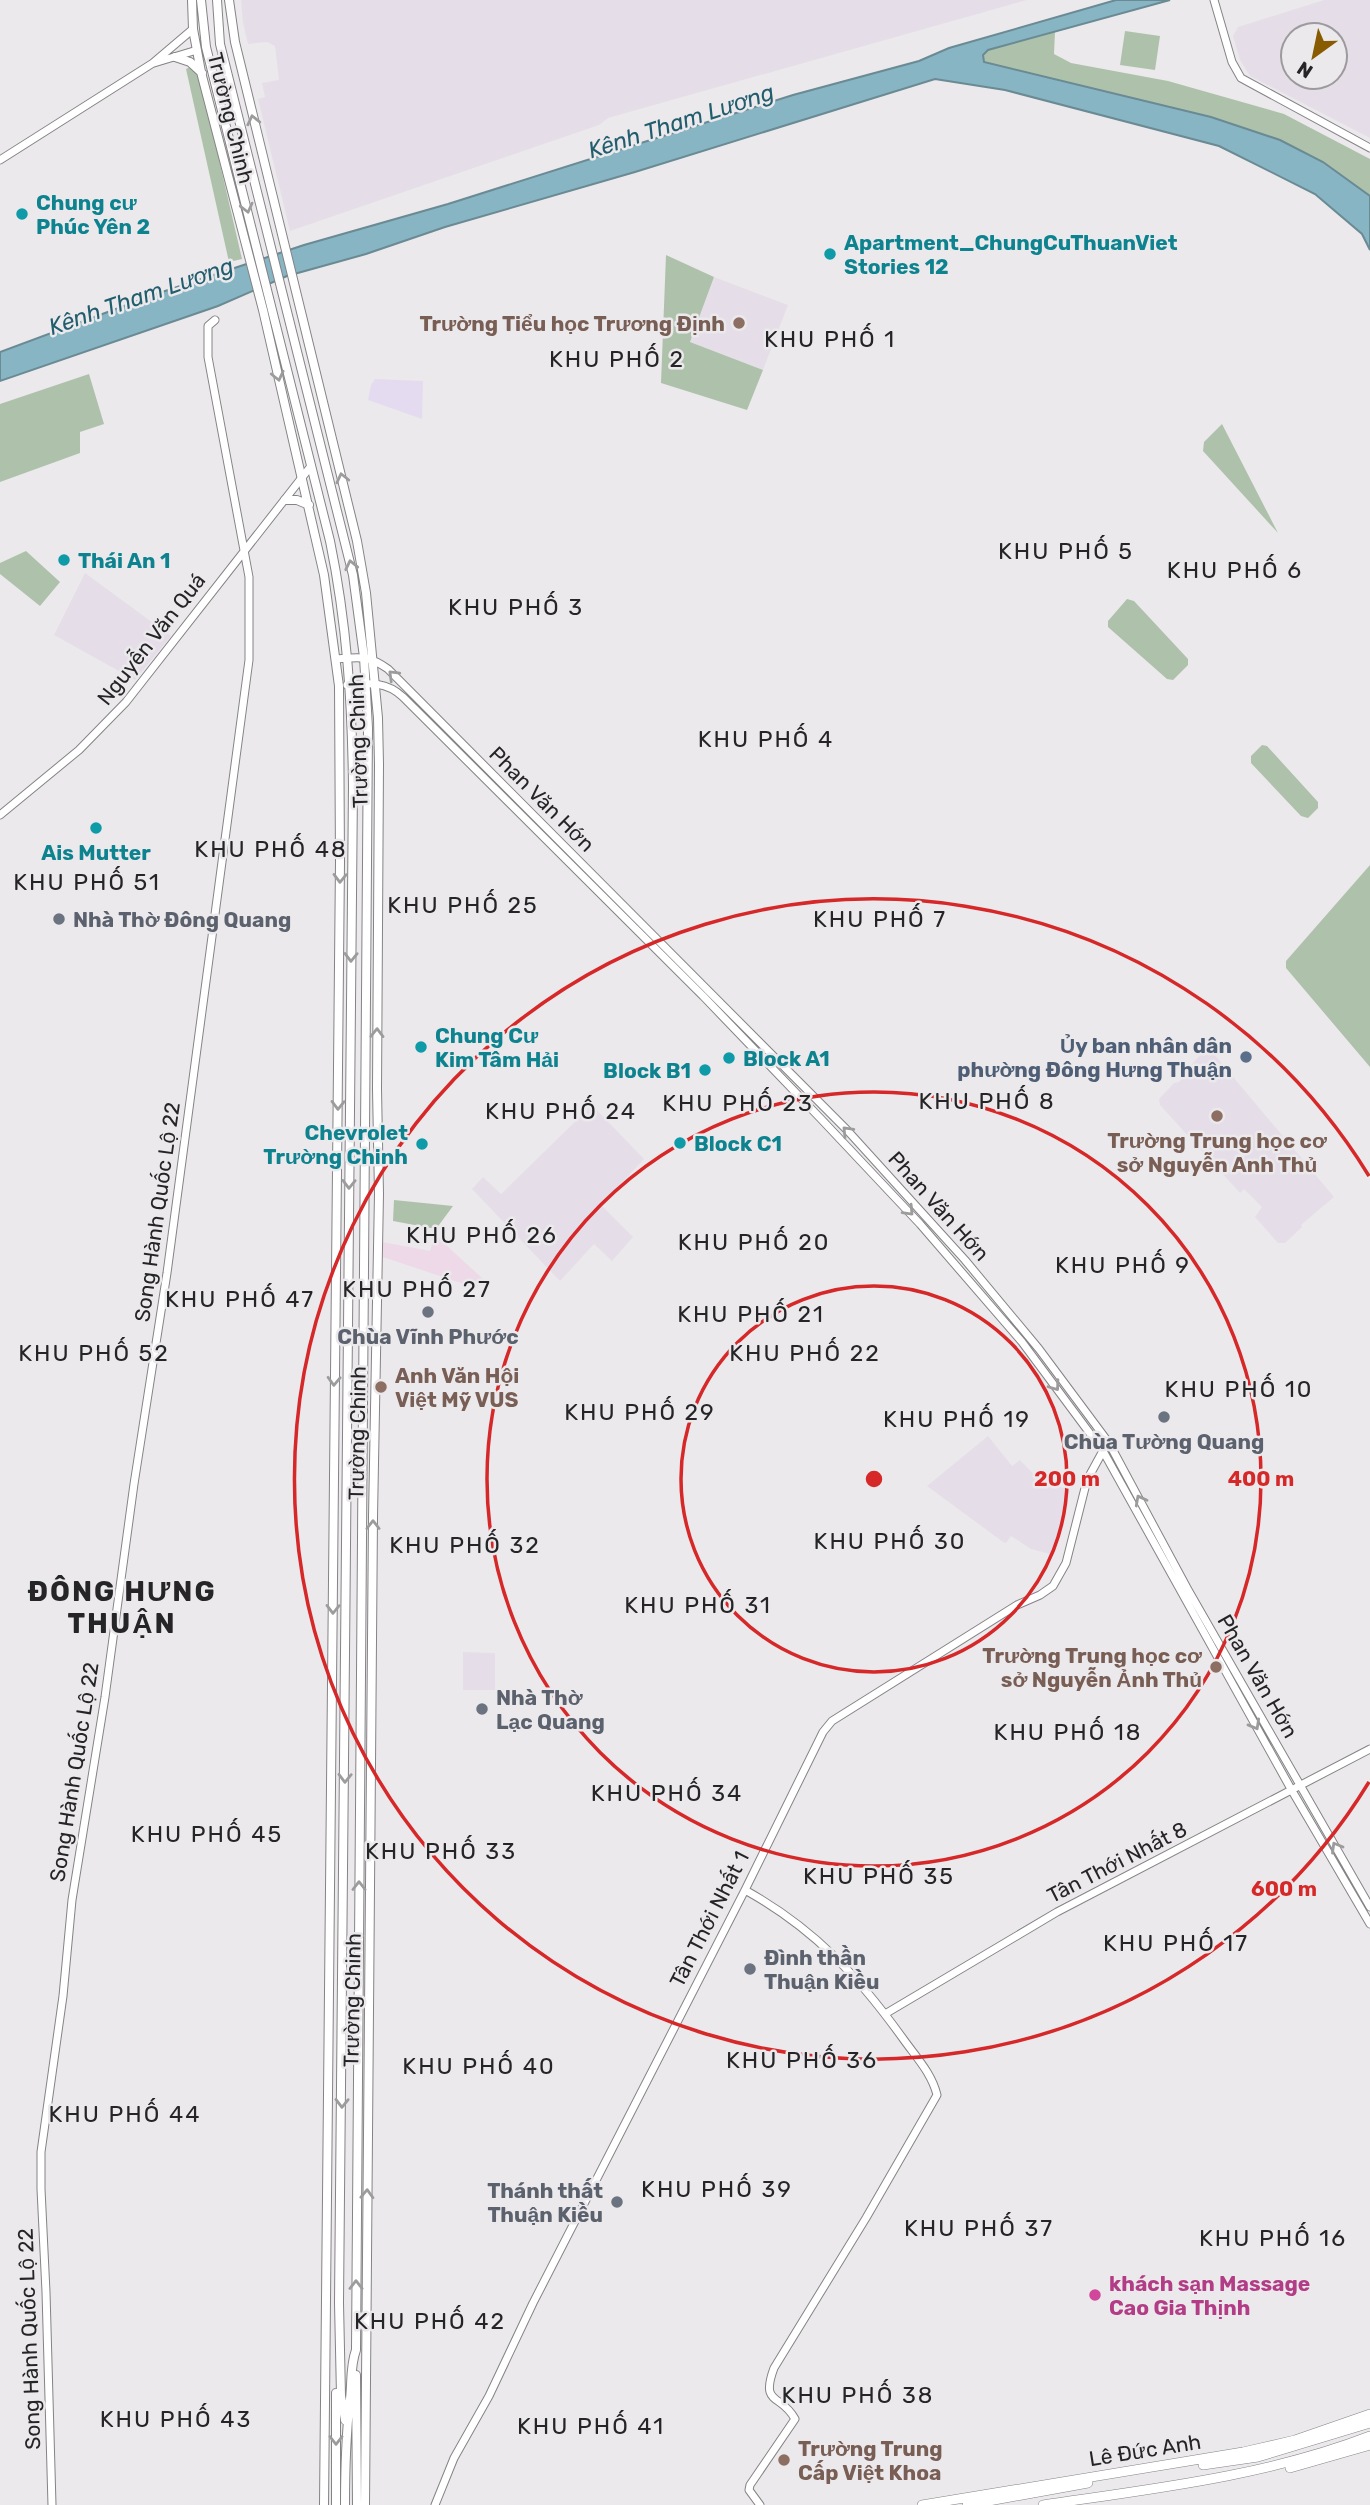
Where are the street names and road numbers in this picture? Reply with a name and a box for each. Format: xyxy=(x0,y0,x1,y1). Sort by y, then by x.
street label: Trường Chinh xyxy=(203,50,259,186)
street label: Nguyễn Văn Quá xyxy=(92,568,210,710)
street label: Trường Chinh xyxy=(343,674,373,808)
street label: Phan Văn Hớn xyxy=(484,741,600,857)
street label: Song Hành Quốc Lộ 22 xyxy=(129,1100,185,1324)
street label: Phan Văn Hớn xyxy=(883,1146,995,1266)
street label: Trường Chinh xyxy=(343,1366,371,1500)
street label: Phan Văn Hớn xyxy=(1212,1610,1304,1742)
street label: Song Hành Quốc Lộ 22 xyxy=(44,1661,104,1883)
street label: Tân Thới Nhất 8 xyxy=(1043,1816,1191,1908)
street label: Tân Thới Nhất 1 xyxy=(664,1847,754,1991)
street label: Trường Chinh xyxy=(338,1933,366,2067)
street label: Song Hành Quốc Lộ 22 xyxy=(13,2228,45,2450)
street label: Lê Đức Anh xyxy=(1087,2429,1203,2471)

